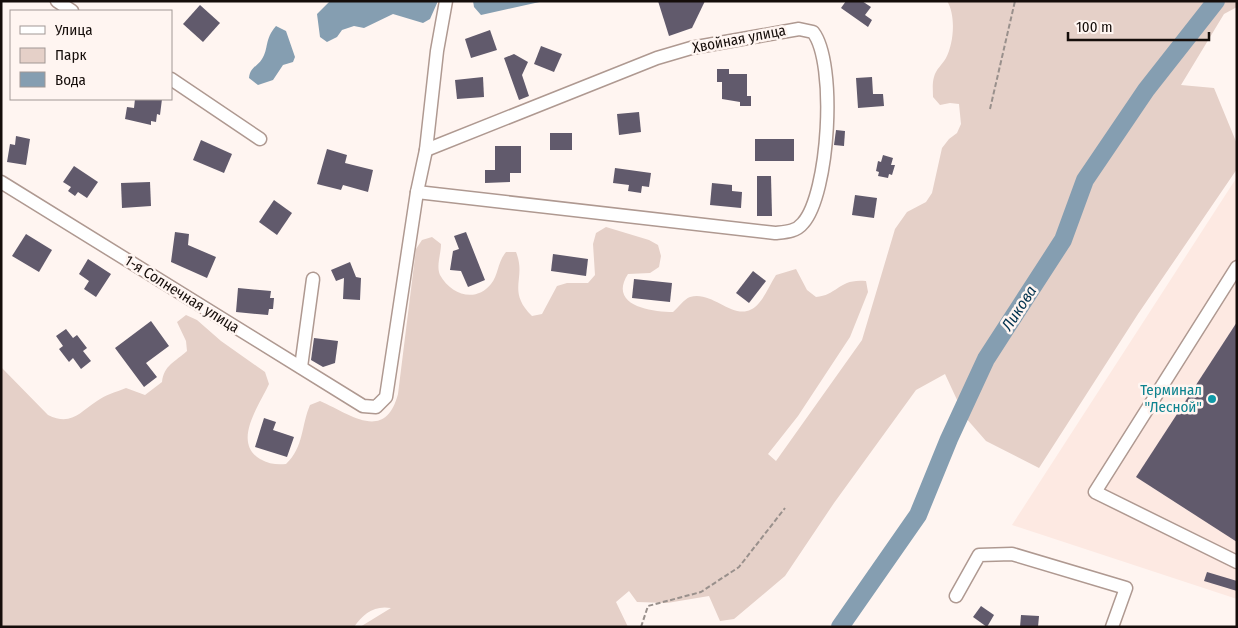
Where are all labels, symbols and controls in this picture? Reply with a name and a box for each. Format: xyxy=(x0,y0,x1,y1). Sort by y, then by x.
legend xyxy=(10,10,172,100)
scale bar xyxy=(1068,10,1209,42)
text: 100 m xyxy=(1076,18,1113,36)
text: Улица xyxy=(54,21,93,39)
street label: Хвойная улица xyxy=(691,21,787,57)
text: Парк xyxy=(55,46,86,64)
text: Вода xyxy=(55,71,86,89)
street label: 1-я Солнечная улица xyxy=(121,251,243,337)
water label: Ликова xyxy=(997,282,1040,335)
place label: Терминал "Лесной" xyxy=(1140,381,1202,416)
marker: Терминал "Лесной" xyxy=(1206,393,1218,405)

